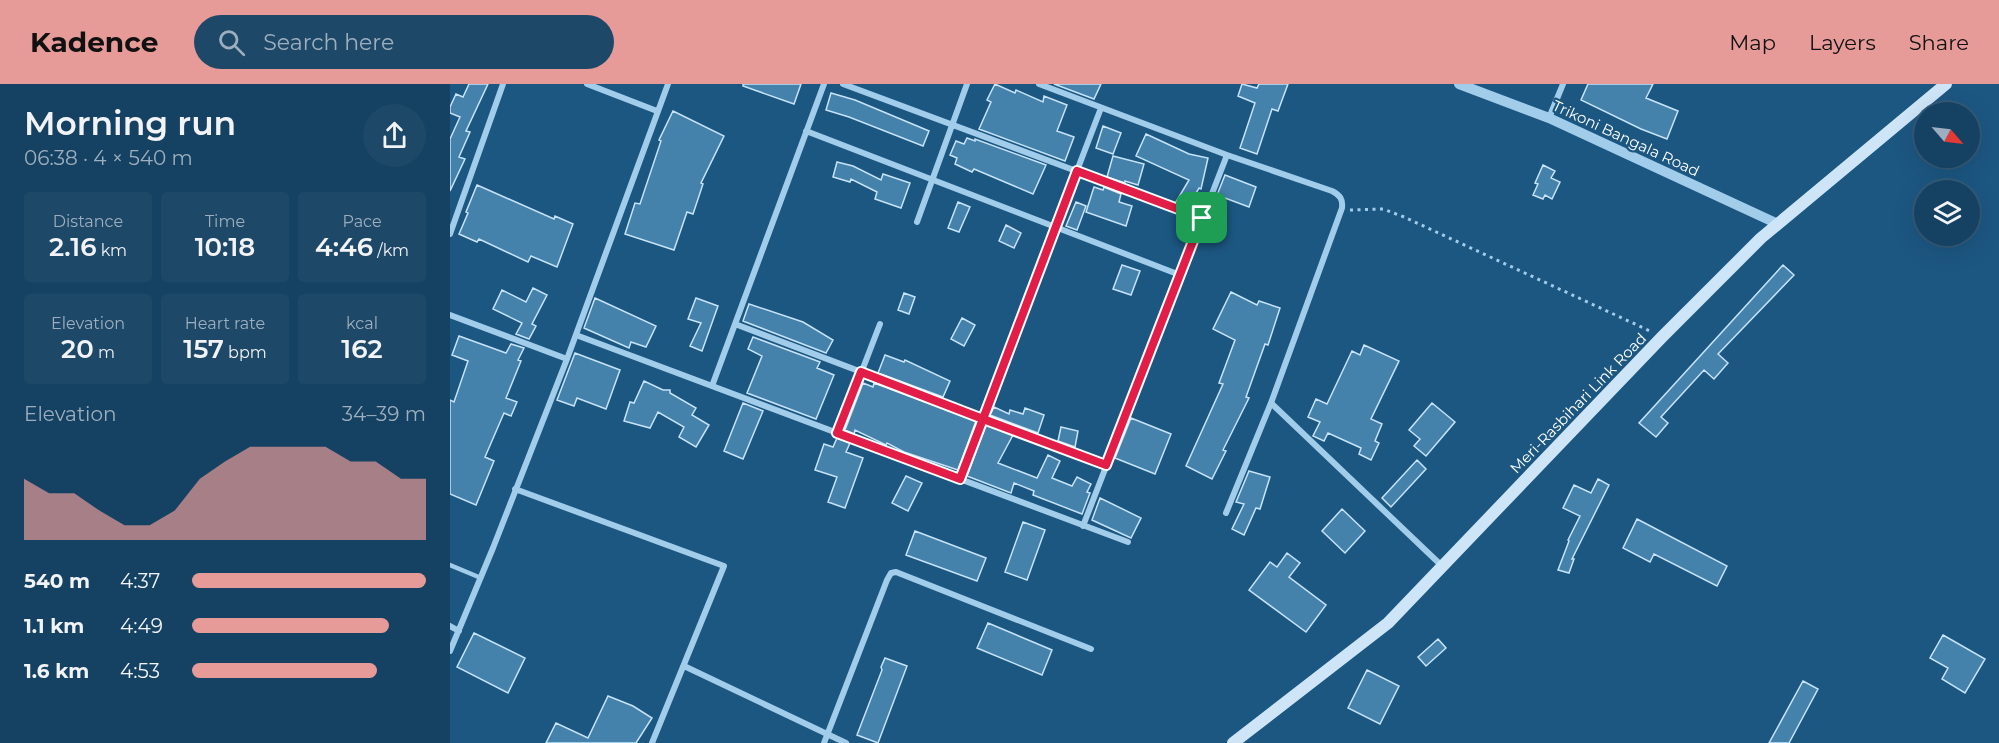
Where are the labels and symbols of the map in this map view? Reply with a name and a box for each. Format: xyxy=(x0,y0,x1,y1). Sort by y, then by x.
street label: Trikoni Bangala Road xyxy=(1549,96,1703,180)
north arrow xyxy=(1914,102,1980,168)
pin xyxy=(1176,192,1227,243)
street label: Meri-Rasbihari Link Road xyxy=(1506,329,1650,477)

